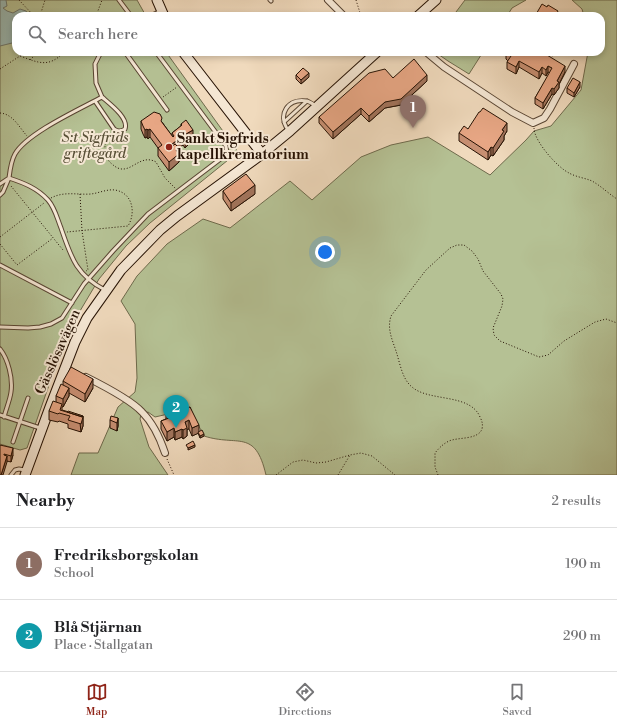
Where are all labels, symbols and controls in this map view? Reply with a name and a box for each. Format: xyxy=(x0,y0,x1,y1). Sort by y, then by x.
search box xyxy=(12,12,605,56)
icon: search xyxy=(26,23,48,45)
text: Search here xyxy=(58,25,138,44)
pin: 1 xyxy=(400,95,426,128)
park label: S:t Sigfrids griftegård xyxy=(62,129,128,163)
place label: Sankt Sigfrids kapellkrematorium xyxy=(177,130,309,164)
marker: Sankt Sigfrids kapellkrematorium xyxy=(164,142,174,152)
your location xyxy=(315,242,335,262)
street label: Gässlösavägen xyxy=(31,306,85,397)
pin: 2 xyxy=(163,395,189,428)
text: Nearby xyxy=(16,490,75,512)
text: 2 results xyxy=(552,493,601,509)
text: Fredriksborgskolan xyxy=(54,546,198,565)
text: 1 xyxy=(26,556,32,572)
text: 190 m xyxy=(565,556,601,572)
text: School xyxy=(54,565,94,581)
text: Blå Stjärnan xyxy=(54,618,142,637)
text: 2 xyxy=(25,628,33,644)
text: 290 m xyxy=(563,628,601,644)
text: Place · Stallgatan xyxy=(54,637,153,653)
tab: Map xyxy=(86,681,108,719)
tab: Directions xyxy=(279,681,332,719)
tab: Saved xyxy=(503,681,531,719)

